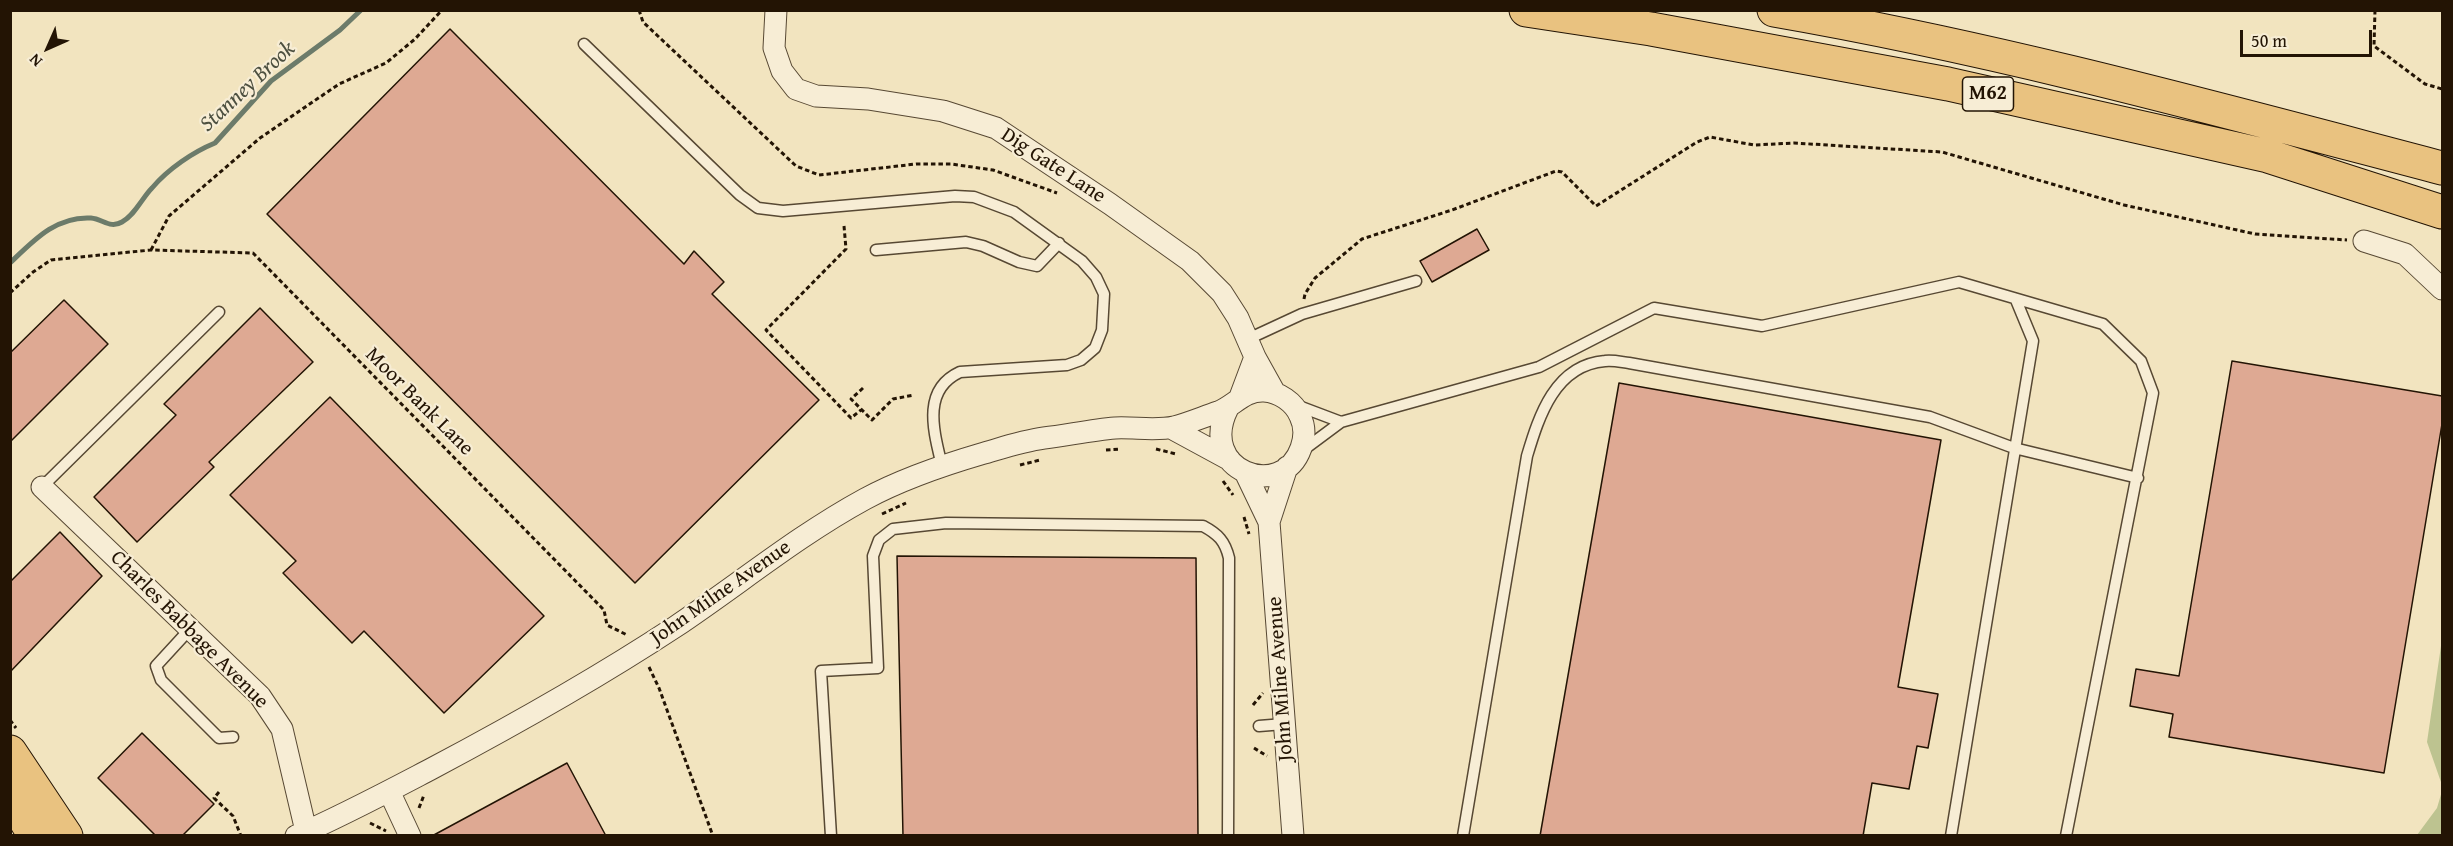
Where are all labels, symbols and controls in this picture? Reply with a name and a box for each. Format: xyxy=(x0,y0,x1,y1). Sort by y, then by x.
north arrow xyxy=(18,18,78,78)
scale bar xyxy=(2243,18,2375,56)
text: 50 m xyxy=(2251,27,2287,54)
water label: Stanney Brook xyxy=(195,36,301,138)
text: N xyxy=(23,48,48,73)
road number: M62 xyxy=(1962,77,2014,111)
street label: Dig Gate Lane xyxy=(996,123,1110,209)
street label: Moor Bank Lane xyxy=(360,343,478,461)
street label: John Milne Avenue xyxy=(646,535,796,651)
street label: Charles Babbage Avenue xyxy=(105,546,273,714)
street label: John Milne Avenue xyxy=(1263,596,1299,762)

